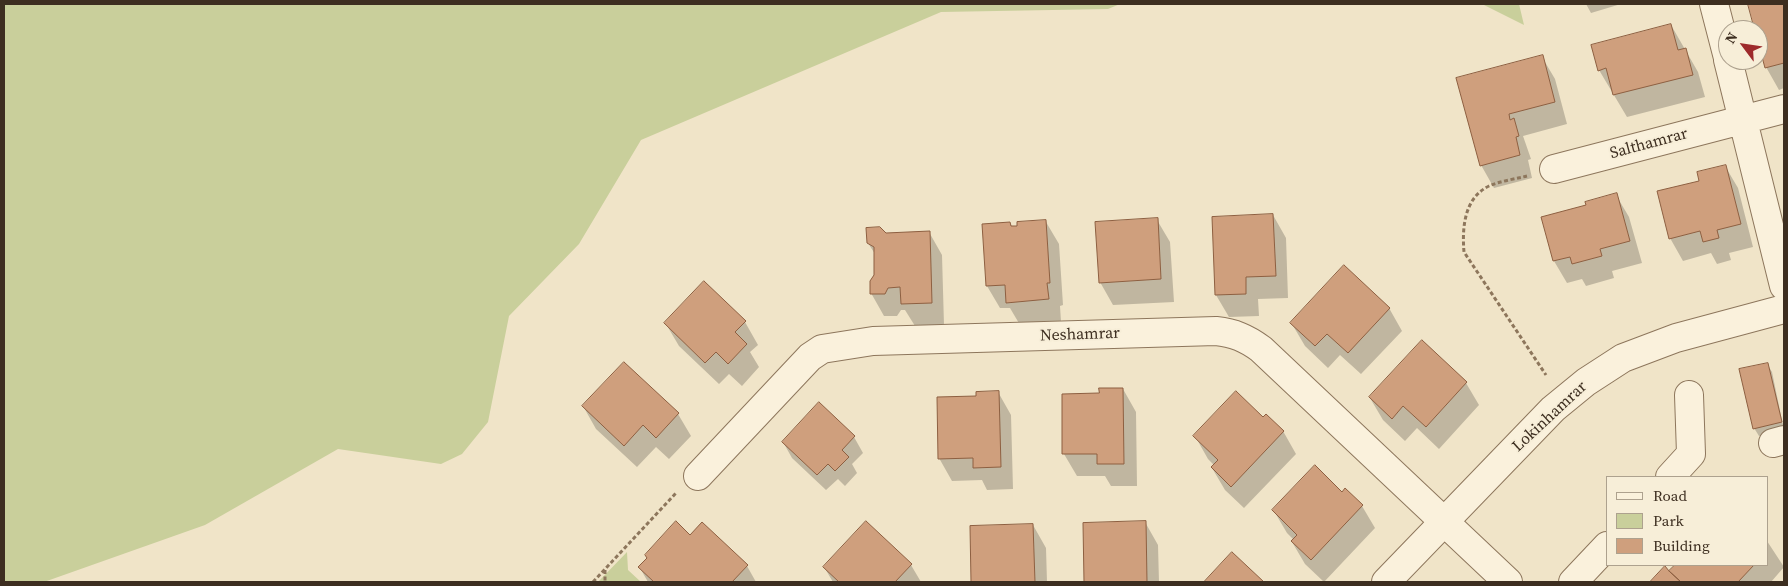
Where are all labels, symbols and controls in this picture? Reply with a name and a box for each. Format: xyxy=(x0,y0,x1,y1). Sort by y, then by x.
north arrow xyxy=(1718,20,1768,70)
text: N xyxy=(1720,28,1742,47)
street label: Salthamrar xyxy=(1608,124,1690,164)
street label: Neshamrar xyxy=(1040,324,1120,346)
street label: Lokinhamrar xyxy=(1509,378,1591,456)
legend xyxy=(1606,476,1768,566)
text: Road xyxy=(1653,485,1687,506)
text: Park xyxy=(1653,510,1684,531)
text: Building xyxy=(1653,535,1710,556)

